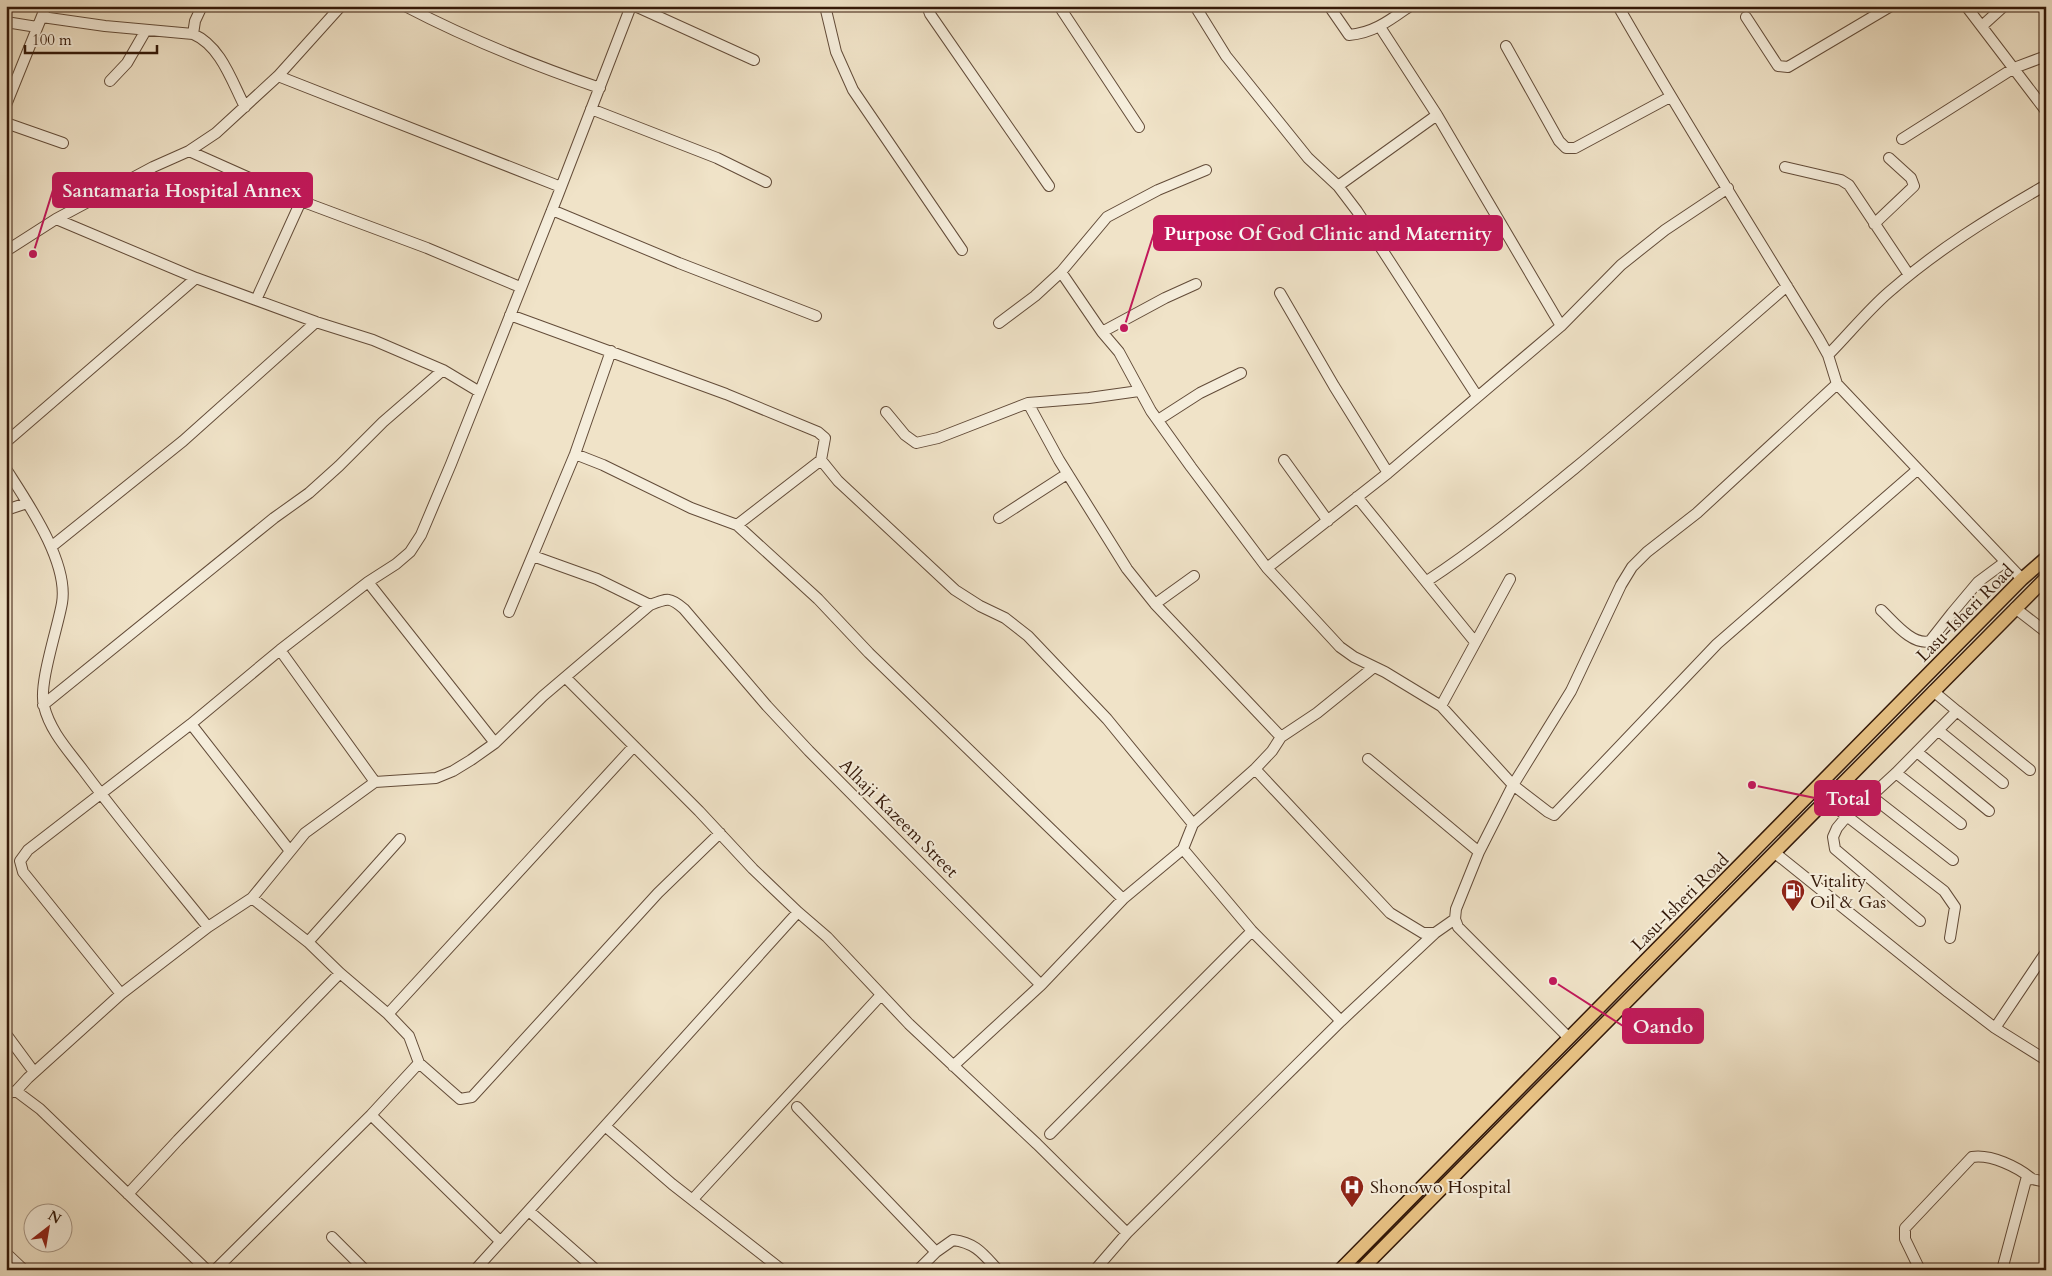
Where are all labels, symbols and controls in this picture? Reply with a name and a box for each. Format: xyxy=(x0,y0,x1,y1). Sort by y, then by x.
scale bar xyxy=(25,22,158,54)
text: 100 m xyxy=(32,30,72,50)
callout: Santamaria Hospital Annex xyxy=(53,173,312,207)
text: Santamaria Hospital Annex xyxy=(62,178,302,204)
callout: Purpose Of God Clinic and Maternity xyxy=(1154,216,1502,250)
text: Purpose Of God Clinic and Maternity xyxy=(1164,221,1492,247)
street label: Lasu-Isheri Road xyxy=(1911,559,2020,668)
street label: Alhaji Kazeem Street xyxy=(834,753,964,884)
callout: Total xyxy=(1815,781,1880,815)
text: Total xyxy=(1826,786,1871,812)
street label: Lasu-Isheri Road xyxy=(1626,848,1735,957)
place label: Vitality Oil & Gas xyxy=(1810,869,1886,915)
fuel station icon: Vitality Oil & Gas xyxy=(1780,878,1806,912)
callout: Oando xyxy=(1623,1009,1703,1043)
text: Oando xyxy=(1633,1014,1693,1040)
hospital icon: Shonowo Hospital xyxy=(1339,1174,1365,1208)
place label: Shonowo Hospital xyxy=(1370,1175,1511,1200)
north arrow xyxy=(22,1204,72,1254)
text: N xyxy=(44,1206,65,1229)

